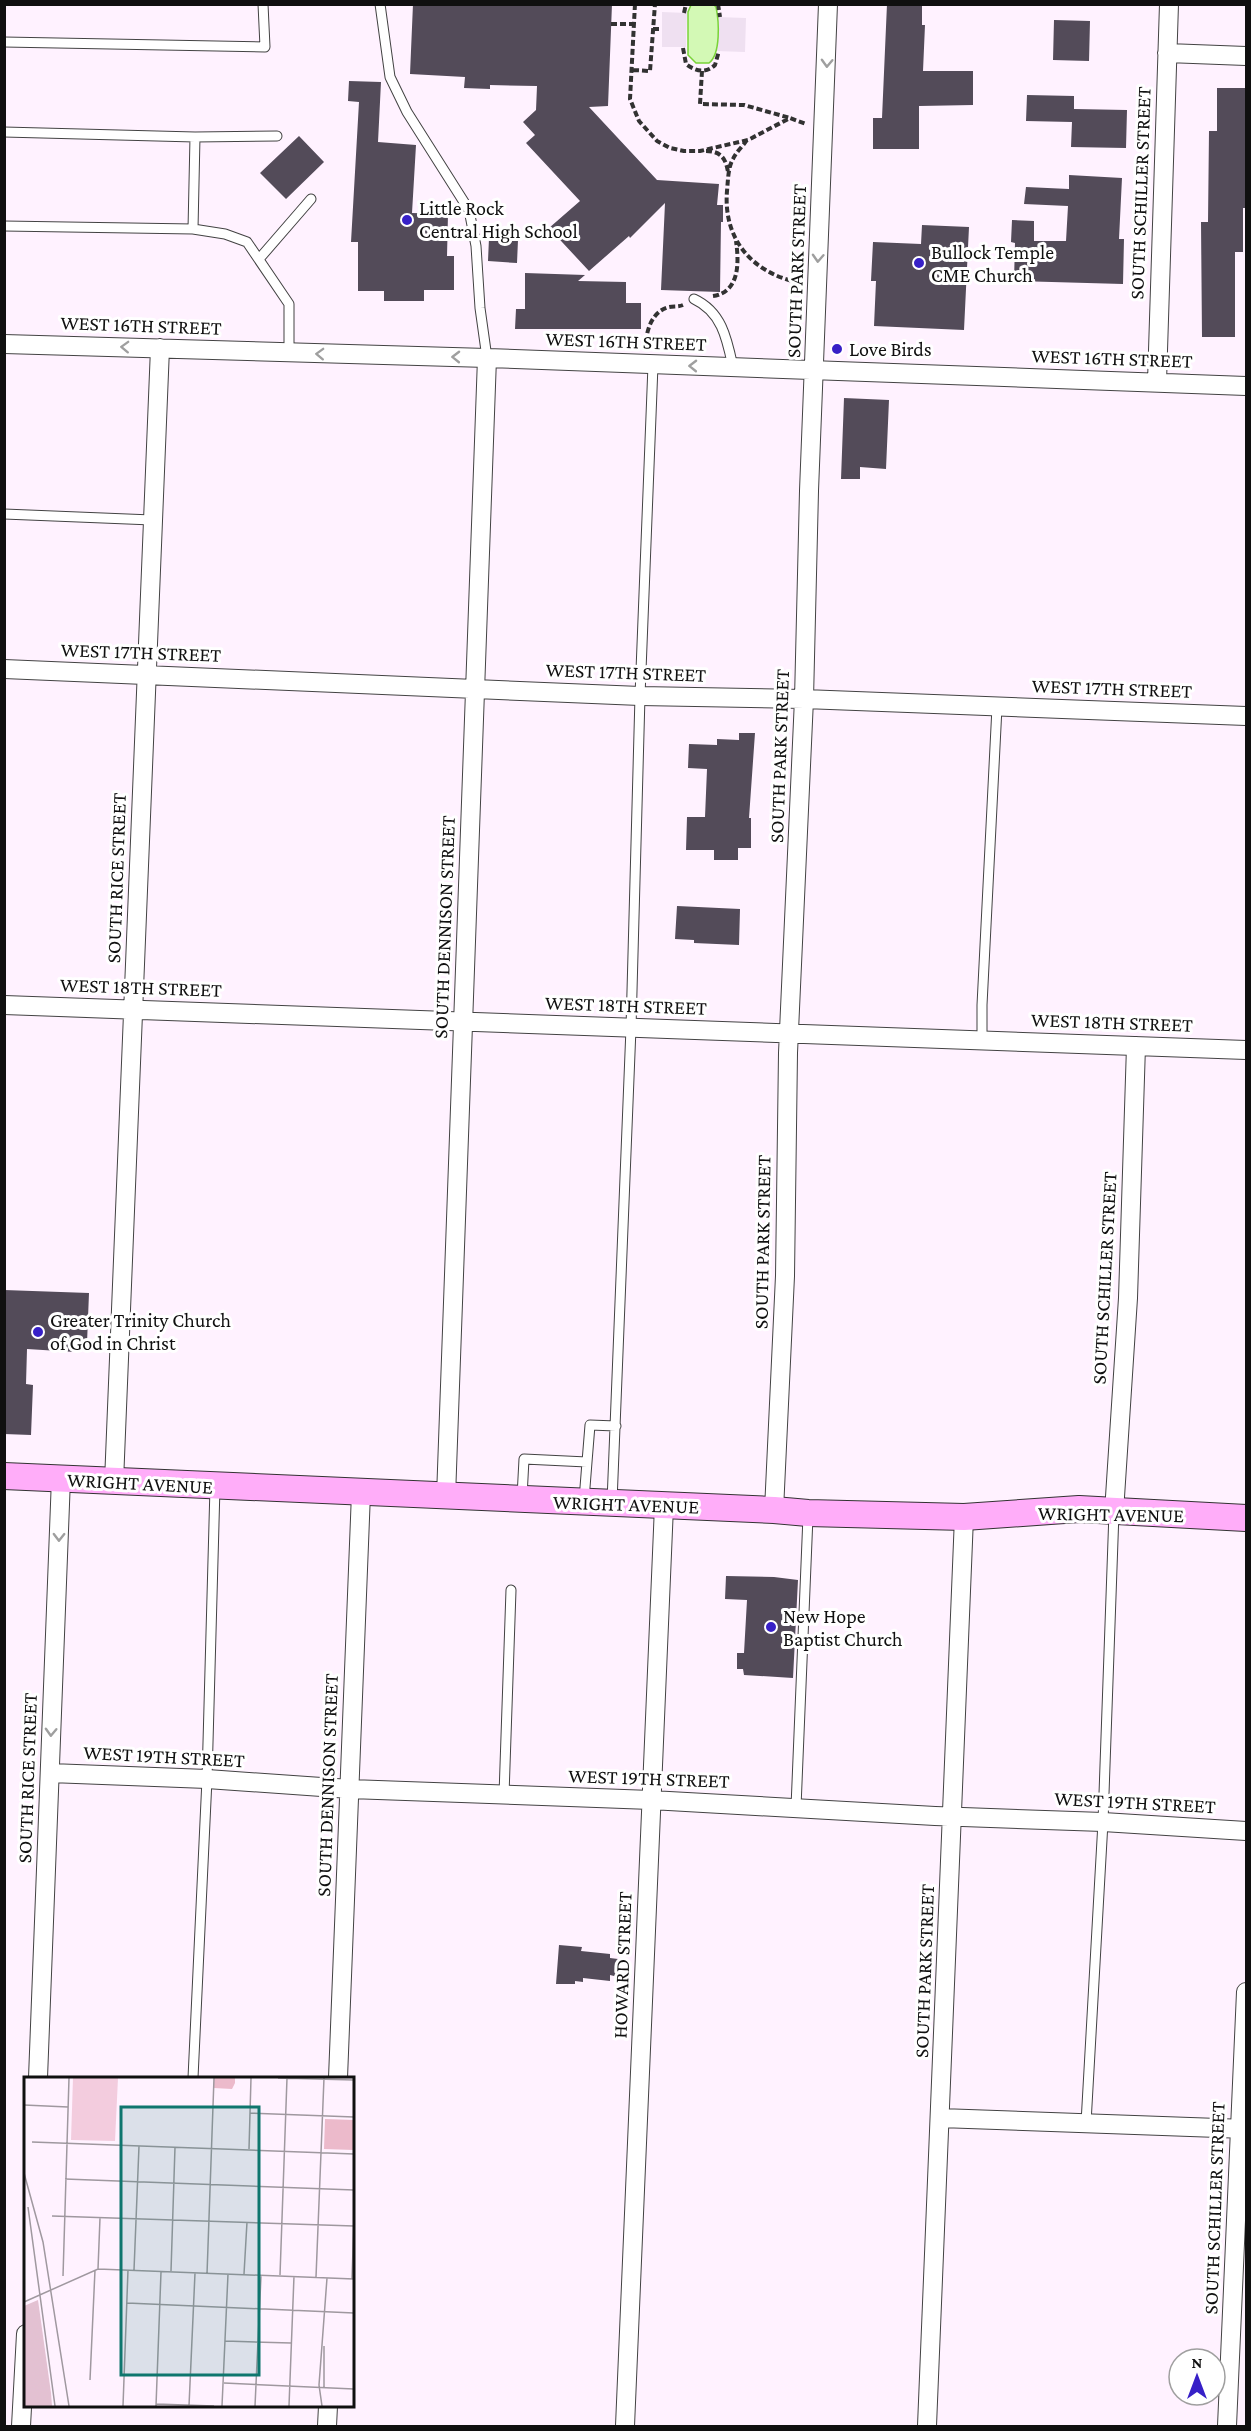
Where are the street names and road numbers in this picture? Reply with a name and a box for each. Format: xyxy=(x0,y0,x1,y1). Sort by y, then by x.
street label: SOUTH SCHILLER STREET xyxy=(1125,86,1155,300)
street label: SOUTH PARK STREET xyxy=(782,183,810,359)
street label: WEST 16TH STREET xyxy=(60,311,222,339)
street label: WEST 16TH STREET xyxy=(545,327,707,355)
street label: WEST 16TH STREET xyxy=(1031,344,1193,372)
street label: WEST 17TH STREET xyxy=(60,638,222,666)
street label: WEST 17TH STREET xyxy=(545,658,707,686)
street label: SOUTH PARK STREET xyxy=(765,668,793,844)
street label: WEST 17TH STREET xyxy=(1031,674,1193,702)
street label: SOUTH RICE STREET xyxy=(102,792,130,964)
street label: SOUTH DENNISON STREET xyxy=(429,815,459,1039)
street label: WEST 18TH STREET xyxy=(60,973,222,1001)
street label: WEST 18TH STREET xyxy=(545,991,707,1019)
street label: WEST 18TH STREET xyxy=(1031,1008,1193,1036)
street label: SOUTH PARK STREET xyxy=(749,1155,775,1329)
street label: SOUTH SCHILLER STREET xyxy=(1087,1171,1121,1385)
street label: WRIGHT AVENUE xyxy=(66,1468,214,1498)
street label: WRIGHT AVENUE xyxy=(553,1490,700,1518)
street label: WRIGHT AVENUE xyxy=(1038,1502,1184,1526)
street label: SOUTH DENNISON STREET xyxy=(312,1673,342,1897)
street label: SOUTH RICE STREET xyxy=(13,1692,41,1864)
street label: WEST 19TH STREET xyxy=(83,1741,245,1771)
street label: WEST 19TH STREET xyxy=(568,1764,730,1792)
street label: WEST 19TH STREET xyxy=(1054,1787,1216,1817)
street label: SOUTH PARK STREET xyxy=(910,1883,938,2059)
street label: HOWARD STREET xyxy=(608,1891,636,2039)
street label: SOUTH SCHILLER STREET xyxy=(1199,2101,1229,2315)

